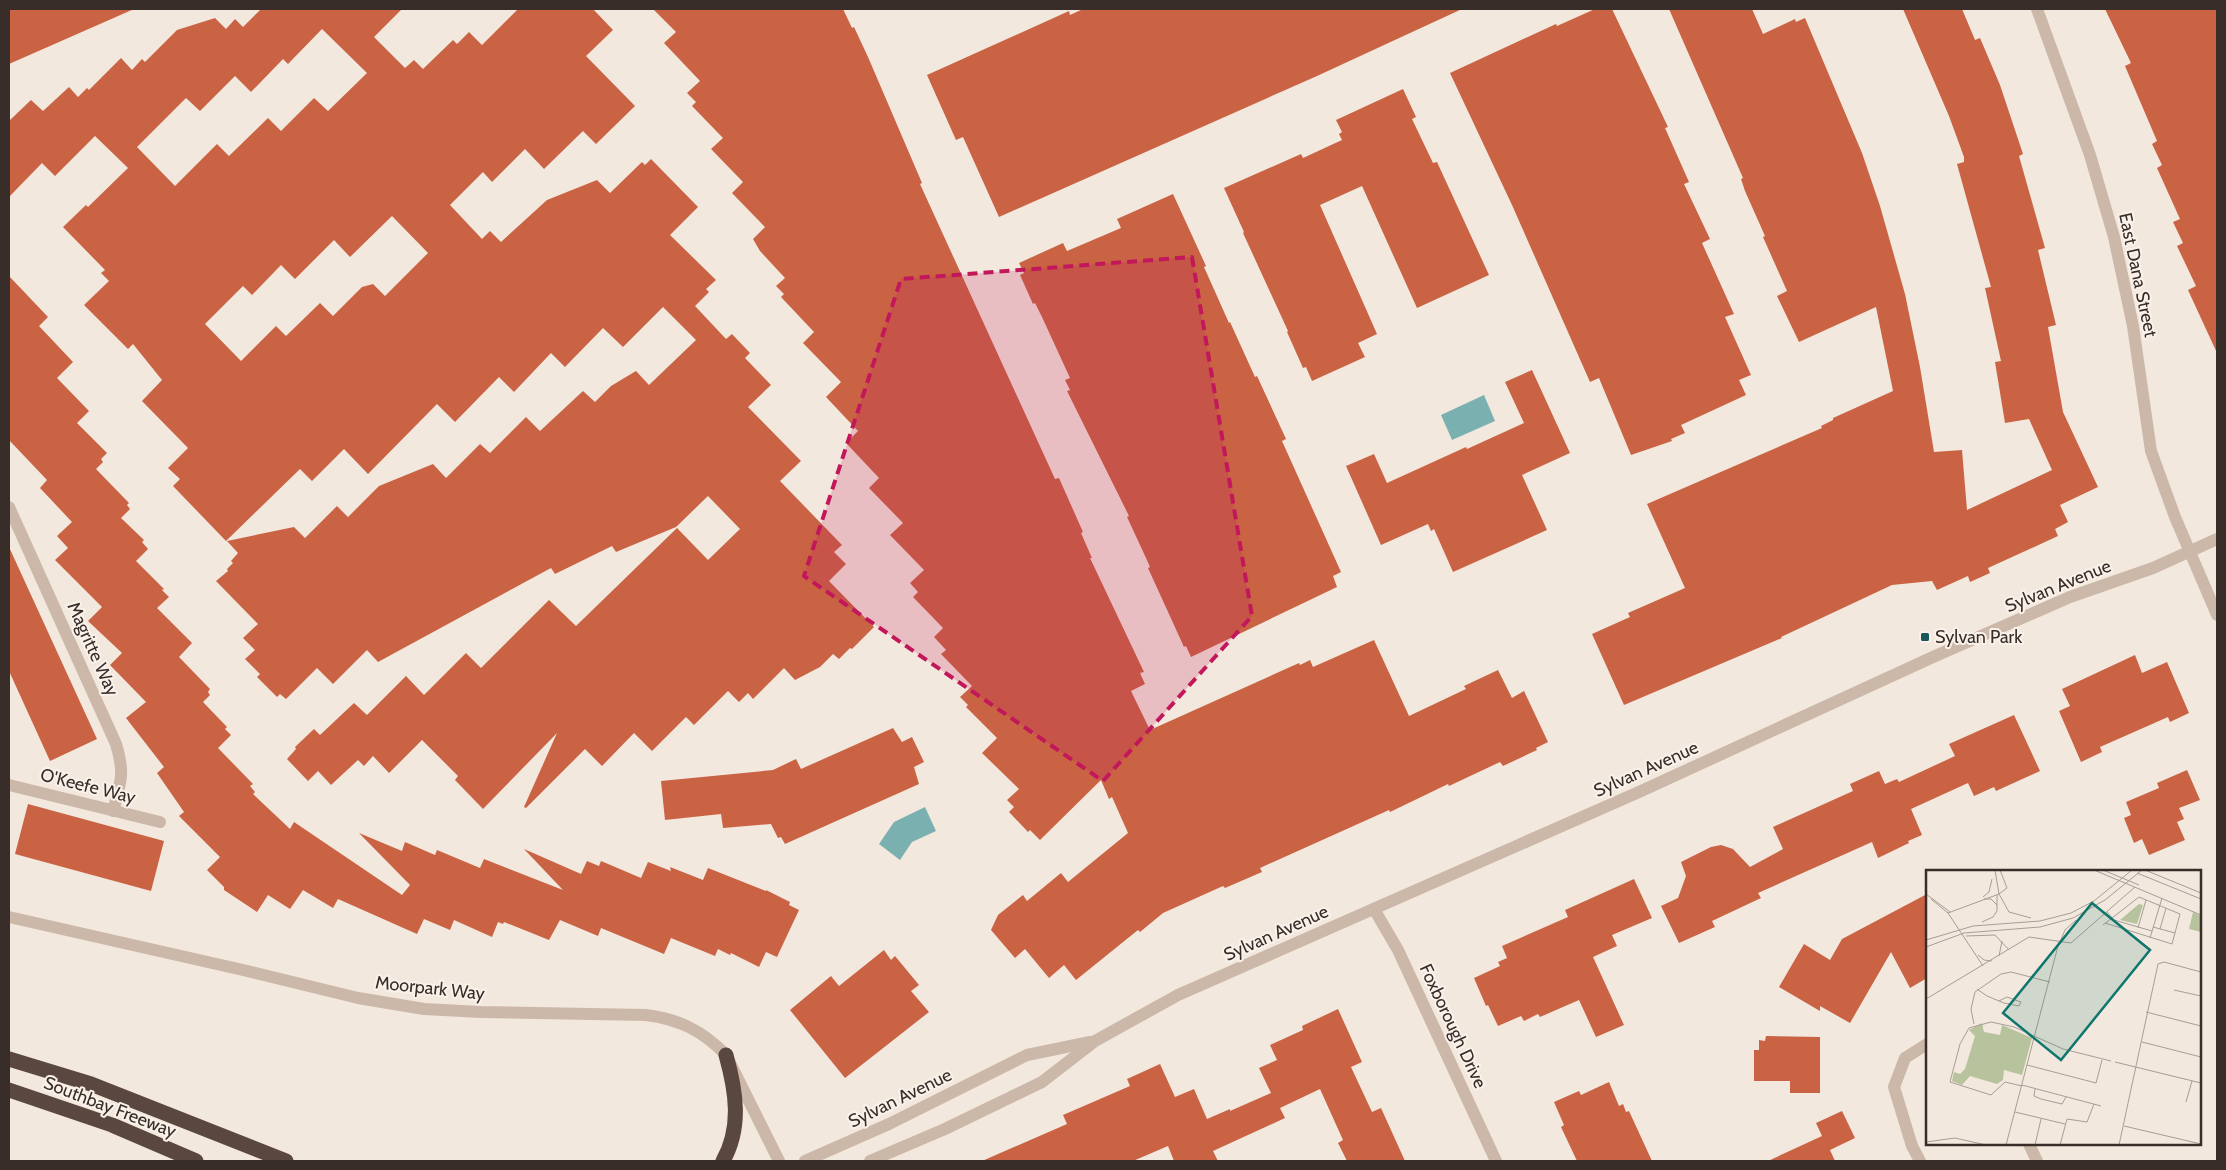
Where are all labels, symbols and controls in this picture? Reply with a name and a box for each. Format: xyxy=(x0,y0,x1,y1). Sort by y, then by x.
street label: East Dana Street xyxy=(2114,211,2162,339)
street label: Sylvan Avenue xyxy=(2002,555,2114,617)
street label: Magritte Way xyxy=(62,599,124,699)
place label: Sylvan Park xyxy=(1935,626,2023,648)
marker: Sylvan Park xyxy=(1919,631,1931,643)
street label: Sylvan Avenue xyxy=(1590,736,1702,802)
street label: O'Keefe Way xyxy=(38,764,138,808)
inset map xyxy=(1926,870,2201,1145)
street label: Sylvan Avenue xyxy=(1220,900,1332,966)
street label: Foxborough Drive xyxy=(1415,960,1491,1092)
street label: Moorpark Way xyxy=(374,971,486,1005)
street label: Sylvan Avenue xyxy=(845,1064,955,1132)
street label: Southbay Freeway xyxy=(41,1072,179,1142)

